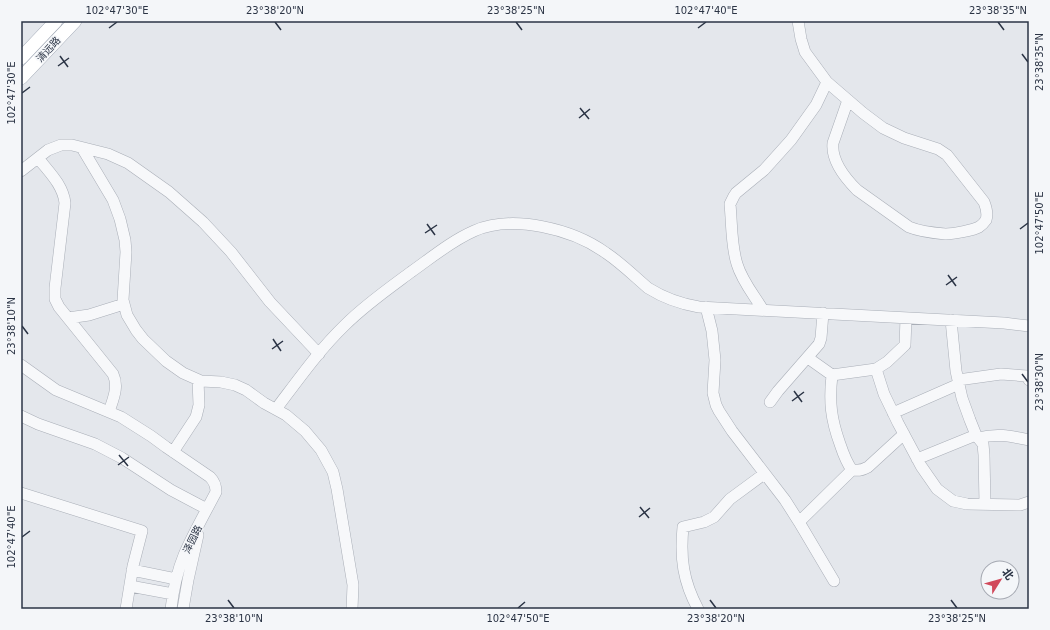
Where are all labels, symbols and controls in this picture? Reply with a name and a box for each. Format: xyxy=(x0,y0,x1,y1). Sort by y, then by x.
text: 102°47'30"E xyxy=(85,5,149,16)
text: 23°38'20"N xyxy=(246,5,304,16)
text: 23°38'25"N xyxy=(487,5,545,16)
text: 102°47'40"E xyxy=(674,5,738,16)
text: 23°38'35"N xyxy=(969,5,1027,16)
text: 23°38'35"N xyxy=(1034,33,1045,91)
street label: 清远路 xyxy=(34,35,63,64)
text: 102°47'30"E xyxy=(6,61,17,125)
text: 102°47'50"E xyxy=(1034,191,1045,255)
text: 23°38'10"N xyxy=(6,297,17,355)
text: 23°38'30"N xyxy=(1034,353,1045,411)
text: 102°47'40"E xyxy=(6,505,17,569)
street label: 泽园路 xyxy=(181,523,204,555)
north arrow xyxy=(980,560,1020,600)
text: 北 xyxy=(999,566,1016,583)
text: 23°38'10"N xyxy=(205,613,263,624)
text: 102°47'50"E xyxy=(486,613,550,624)
text: 23°38'20"N xyxy=(687,613,745,624)
text: 23°38'25"N xyxy=(928,613,986,624)

